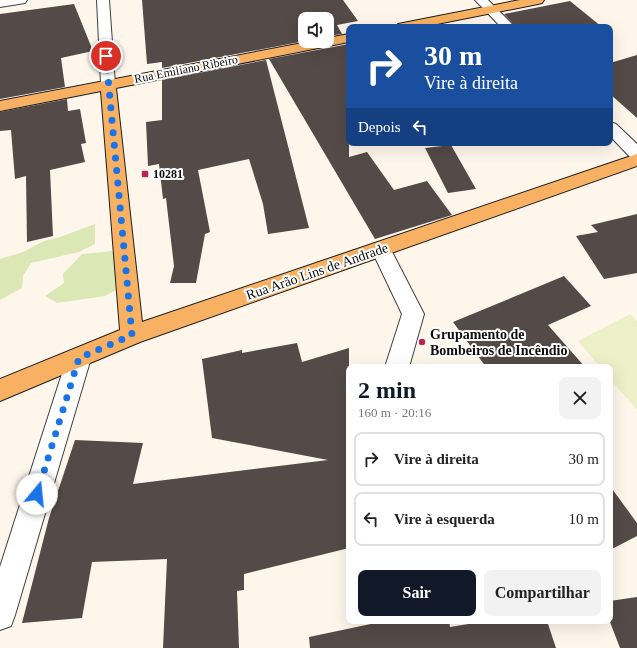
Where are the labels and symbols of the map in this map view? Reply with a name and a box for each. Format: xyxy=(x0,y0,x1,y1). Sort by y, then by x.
pin xyxy=(89,39,123,73)
street label: Rua Emiliano Ribeiro xyxy=(133,52,239,86)
place label: 10281 xyxy=(153,167,183,181)
marker: 10281 xyxy=(140,169,150,179)
street label: Rua Arão Lins de Andrade xyxy=(244,240,390,303)
place label: Grupamento de Bombeiros de Incêndio xyxy=(430,327,567,358)
marker: Grupamento de Bombeiros de Incêndio xyxy=(417,337,427,347)
position arrow xyxy=(16,473,58,515)

